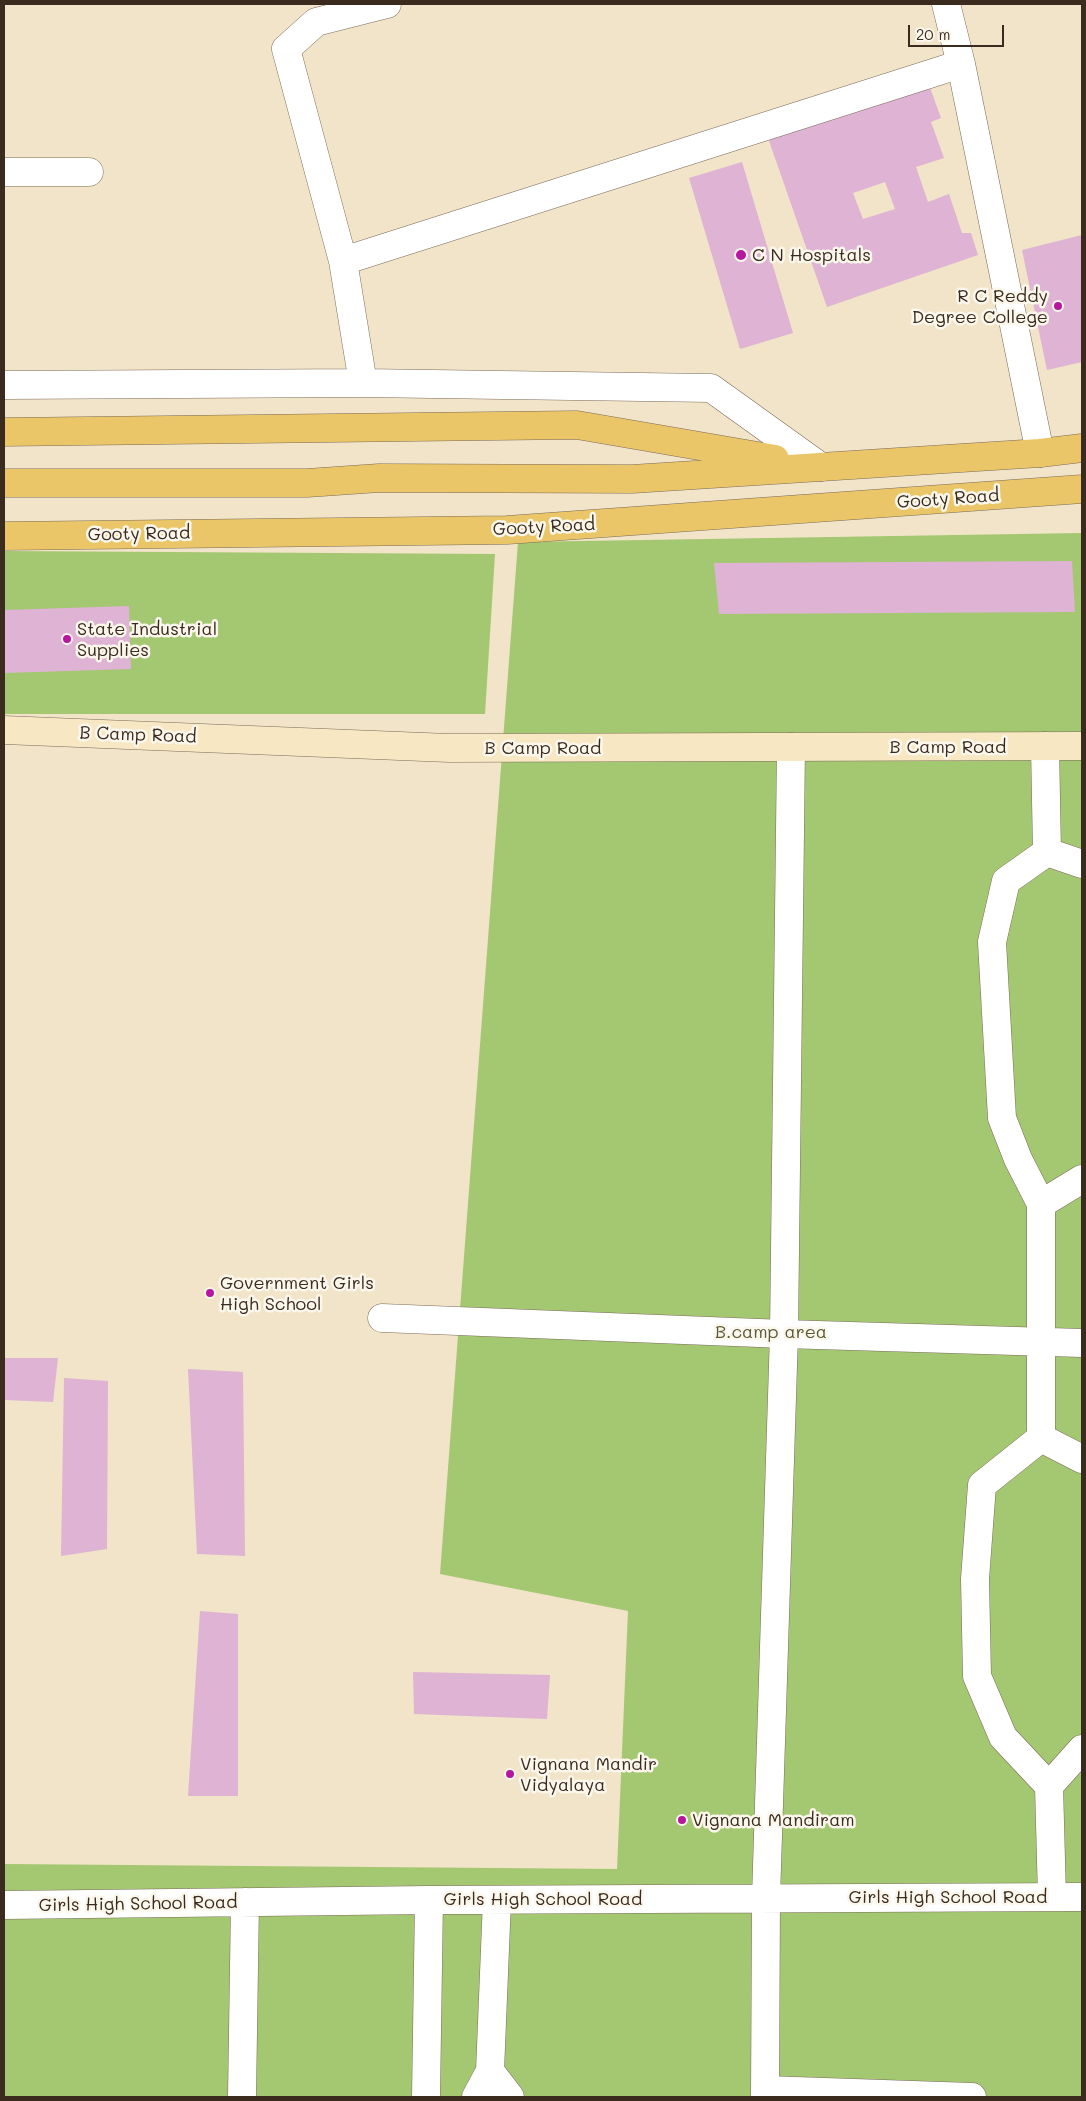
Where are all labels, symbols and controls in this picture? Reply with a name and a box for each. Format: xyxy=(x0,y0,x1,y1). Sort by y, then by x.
scale bar xyxy=(911,15,1007,47)
text: 20 m xyxy=(916,24,950,44)
place label: C N Hospitals xyxy=(752,244,871,266)
marker: C N Hospitals xyxy=(734,248,748,262)
place label: R C Reddy Degree College xyxy=(912,285,1048,328)
marker: R C Reddy Degree College xyxy=(1052,300,1064,312)
street label: Gooty Road xyxy=(896,485,1000,513)
street label: Gooty Road xyxy=(492,514,596,540)
street label: Gooty Road xyxy=(88,522,190,546)
place label: State Industrial Supplies xyxy=(77,618,217,660)
marker: State Industrial Supplies xyxy=(61,633,73,645)
street label: B Camp Road xyxy=(79,722,197,748)
street label: B Camp Road xyxy=(889,736,1007,758)
street label: B Camp Road xyxy=(484,737,602,759)
place label: Government Girls High School xyxy=(220,1272,374,1315)
marker: Government Girls High School xyxy=(204,1287,216,1299)
park label: B.camp area xyxy=(715,1321,827,1343)
place label: Vignana Mandir Vidyalaya xyxy=(520,1753,657,1796)
marker: Vignana Mandir Vidyalaya xyxy=(504,1768,516,1780)
place label: Vignana Mandiram xyxy=(692,1809,855,1831)
marker: Vignana Mandiram xyxy=(676,1814,688,1826)
street label: Girls High School Road xyxy=(849,1886,1047,1908)
street label: Girls High School Road xyxy=(444,1888,642,1910)
street label: Girls High School Road xyxy=(38,1891,238,1917)

